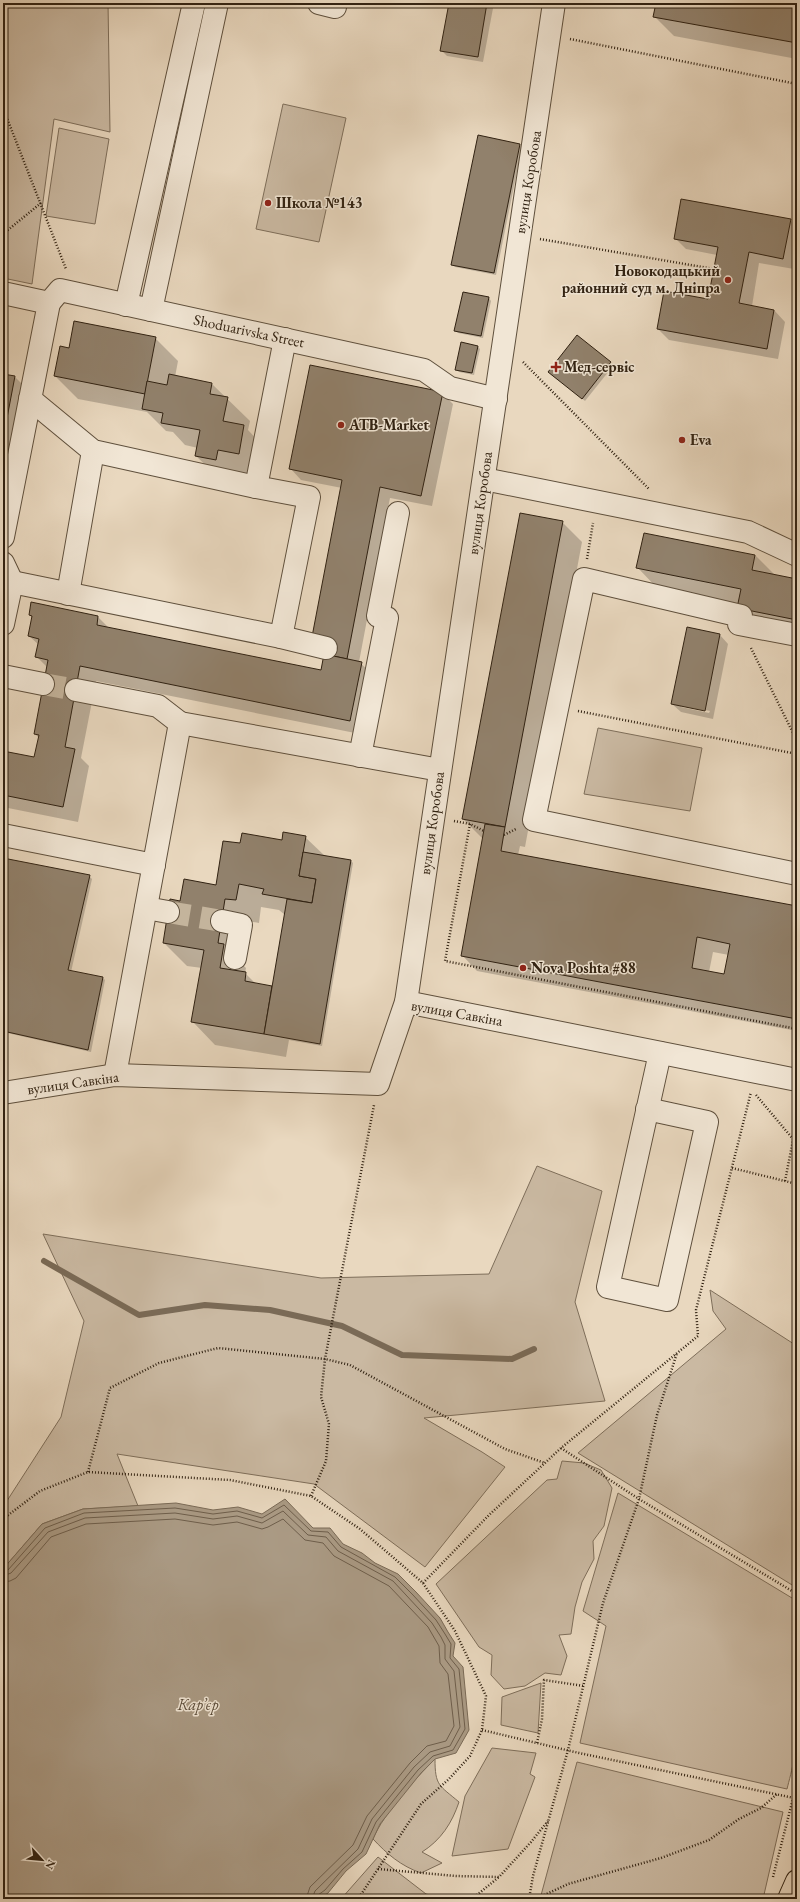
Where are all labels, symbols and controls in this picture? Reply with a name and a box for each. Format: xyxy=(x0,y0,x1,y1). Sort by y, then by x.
street label: вулиця Коробова xyxy=(510,129,545,235)
place label: Школа №143 xyxy=(276,193,363,212)
marker: Школа №143 xyxy=(263,198,273,208)
place label: Новокодацький районний суд м. Дніпра xyxy=(562,261,720,297)
marker: Новокодацький районний суд м. Дніпра xyxy=(723,275,733,285)
street label: Shoduarivska Street xyxy=(192,310,306,352)
place label: Мед-сервіс xyxy=(564,357,634,376)
marker: Мед-сервіс xyxy=(551,362,561,372)
place label: ATB-Market xyxy=(348,415,429,434)
marker: ATB-Market xyxy=(336,420,346,430)
place label: Eva xyxy=(690,430,712,449)
marker: Eva xyxy=(677,435,687,445)
street label: вулиця Коробова xyxy=(463,450,496,556)
street label: вулиця Коробова xyxy=(415,770,448,876)
place label: Nova Poshta #88 xyxy=(531,958,636,977)
marker: Nova Poshta #88 xyxy=(518,963,528,973)
street label: вулиця Савкіна xyxy=(410,995,504,1030)
street label: вулиця Савкіна xyxy=(26,1067,120,1098)
water label: Кар’єр xyxy=(177,1694,218,1715)
north arrow xyxy=(22,1840,62,1880)
text: N xyxy=(43,1857,59,1872)

